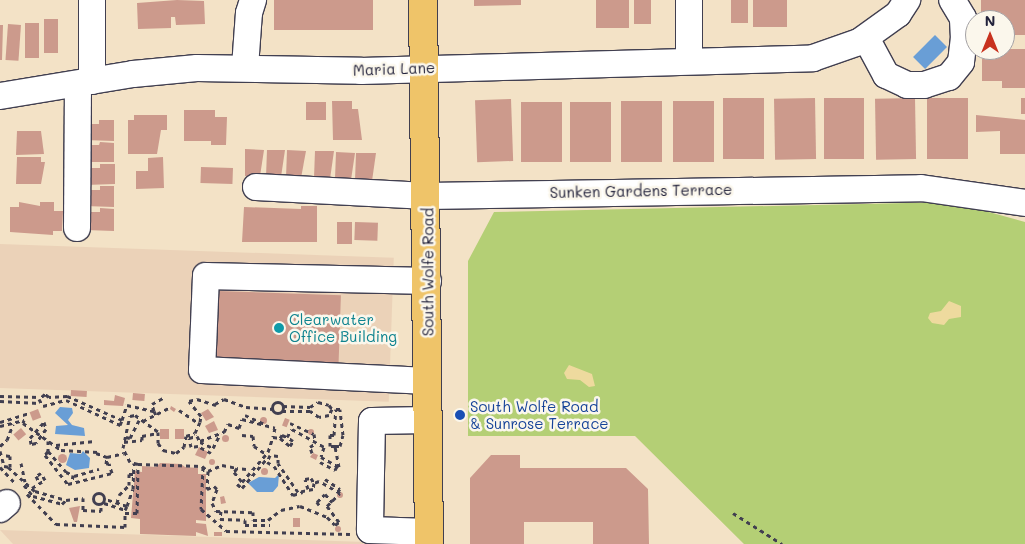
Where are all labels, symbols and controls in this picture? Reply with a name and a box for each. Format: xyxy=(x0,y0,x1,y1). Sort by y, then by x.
north arrow xyxy=(965,10,1015,60)
text: N xyxy=(985,11,995,30)
street label: Maria Lane xyxy=(353,59,435,79)
street label: Sunken Gardens Terrace xyxy=(550,180,732,202)
street label: South Wolfe Road xyxy=(419,208,437,336)
place label: Clearwater Office Building xyxy=(289,310,397,345)
marker: Clearwater Office Building xyxy=(273,322,285,334)
place label: South Wolfe Road & Sunrose Terrace xyxy=(470,397,609,432)
marker: South Wolfe Road & Sunrose Terrace xyxy=(454,409,466,421)

